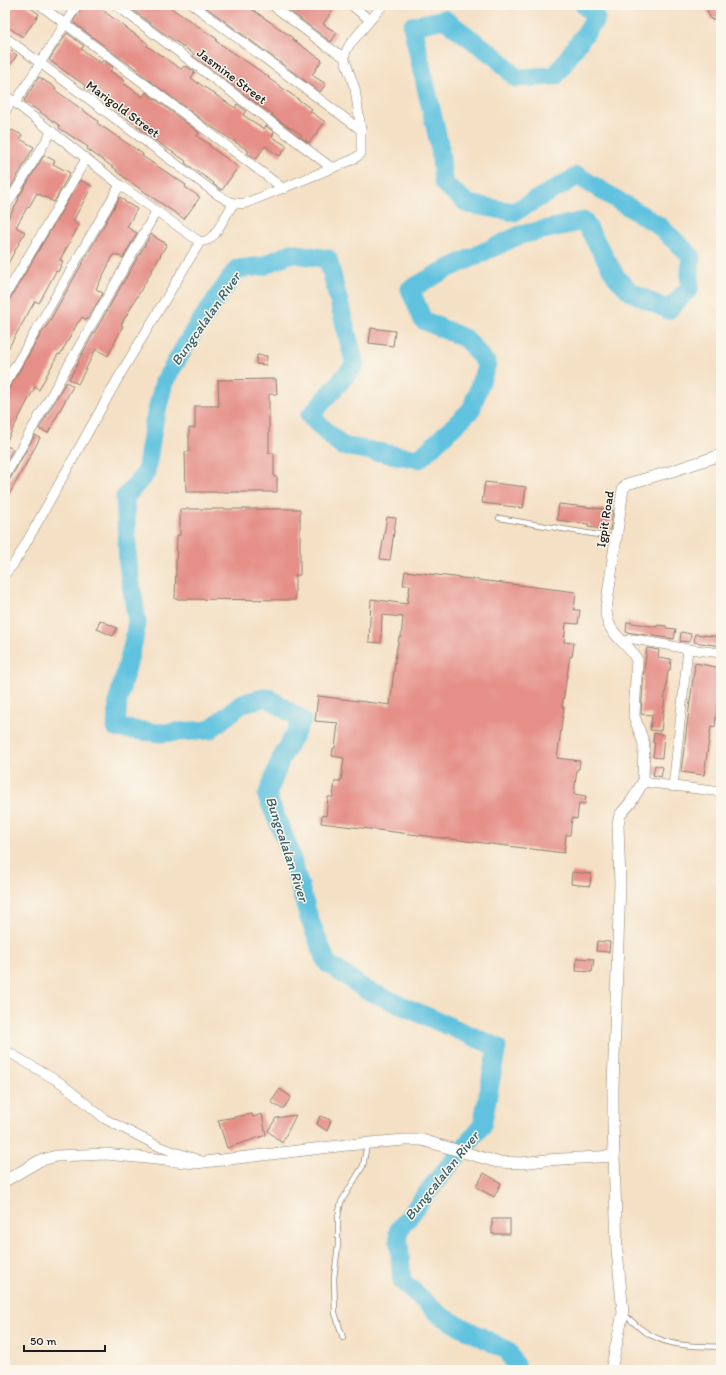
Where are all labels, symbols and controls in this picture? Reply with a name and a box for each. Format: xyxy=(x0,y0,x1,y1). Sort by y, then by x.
street label: Jasmine Street xyxy=(194,45,270,107)
street label: Marigold Street xyxy=(83,77,163,141)
water label: Bungcalalan River xyxy=(168,268,245,369)
street label: Igpit Road xyxy=(593,489,617,549)
water label: Bungcalalan River xyxy=(262,794,313,905)
water label: Bungcalalan River xyxy=(401,1127,484,1224)
scale bar xyxy=(24,1327,105,1353)
text: 50 m xyxy=(30,1334,56,1348)

